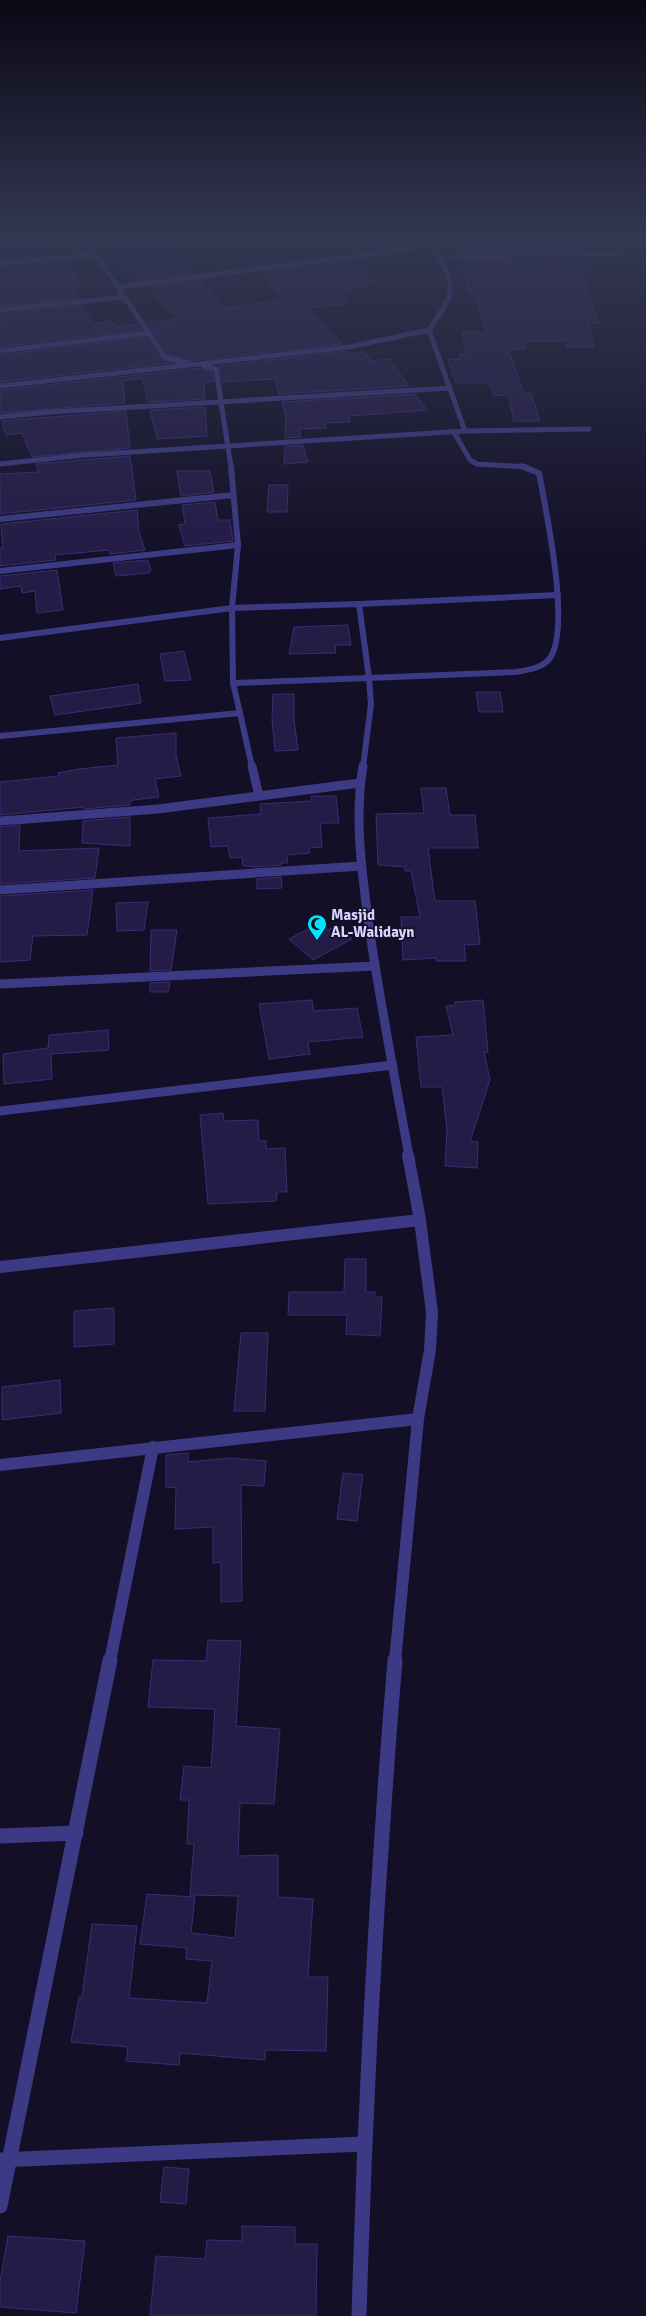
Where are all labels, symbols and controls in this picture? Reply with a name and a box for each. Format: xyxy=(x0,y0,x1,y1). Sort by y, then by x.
place label: Masjid AL-Walidayn xyxy=(331,906,414,941)
mosque icon: Masjid AL-Walidayn xyxy=(306,913,328,941)

